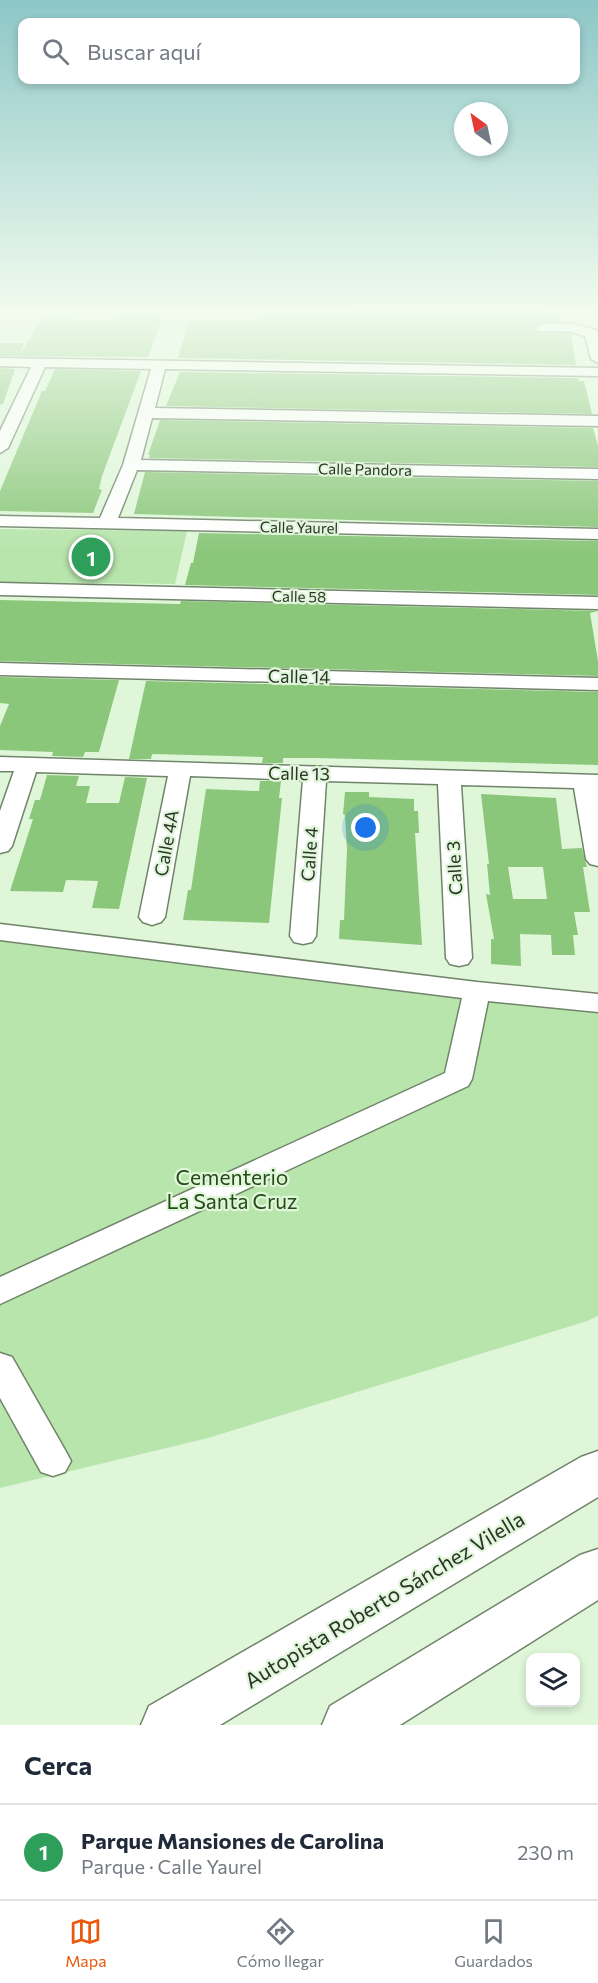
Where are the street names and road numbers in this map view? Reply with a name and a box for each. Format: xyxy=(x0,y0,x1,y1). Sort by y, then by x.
street label: Calle Pandora xyxy=(318,459,412,479)
street label: Calle Yaurel xyxy=(260,517,338,537)
street label: Calle 58 xyxy=(272,587,326,605)
street label: Calle 14 xyxy=(268,664,331,688)
street label: Calle 13 xyxy=(268,761,330,785)
street label: Calle 4A xyxy=(149,808,183,878)
street label: Calle 4 xyxy=(296,826,322,882)
street label: Calle 3 xyxy=(442,840,466,896)
street label: Autopista Roberto Sánchez Vilella xyxy=(240,1505,528,1693)

